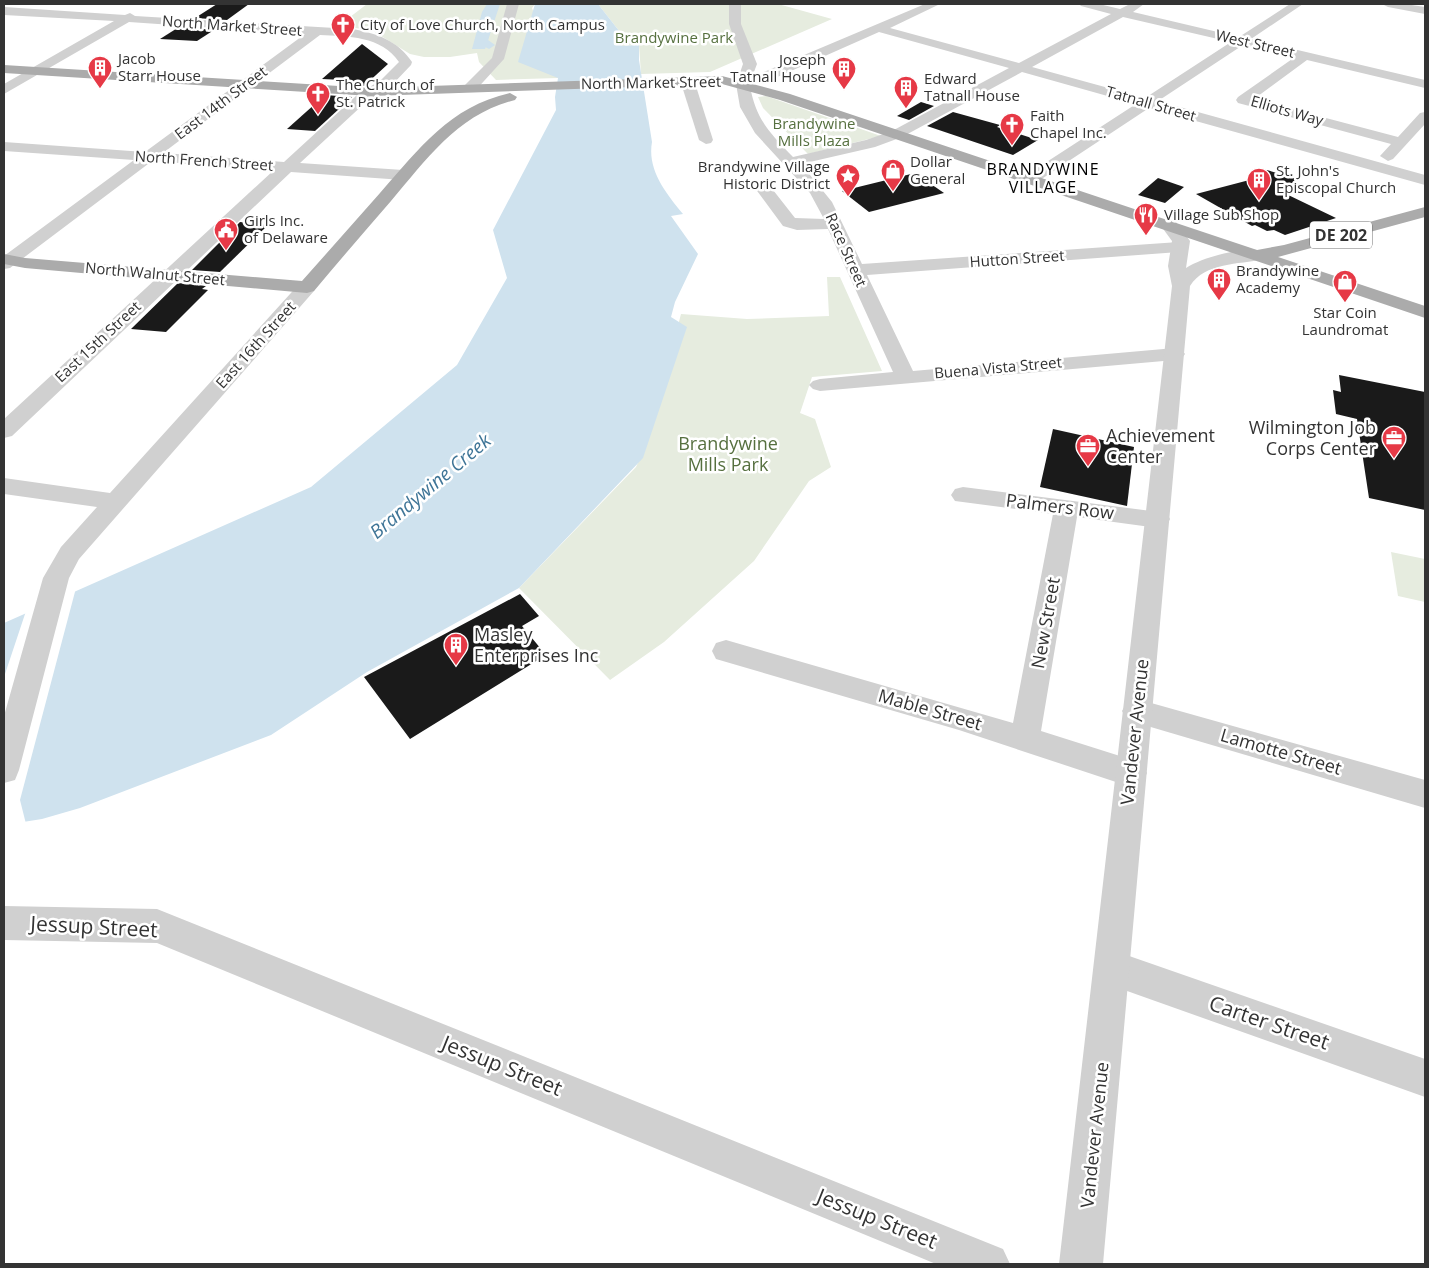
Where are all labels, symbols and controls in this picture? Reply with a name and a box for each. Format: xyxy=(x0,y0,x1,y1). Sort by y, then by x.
street label: North Market Street xyxy=(161,10,303,40)
church icon: City of Love Church, North Campus xyxy=(330,12,356,46)
place label: City of Love Church, North Campus xyxy=(360,14,605,34)
street label: West Street xyxy=(1214,24,1297,62)
park label: Brandywine Park xyxy=(615,27,733,47)
place label: Jacob Starr House xyxy=(116,48,201,85)
place label: Joseph Tatnall House xyxy=(730,49,826,86)
building icon: Jacob Starr House xyxy=(87,55,113,89)
building icon: Joseph Tatnall House xyxy=(831,56,857,90)
street label: East 14th Street xyxy=(170,61,271,143)
place label: Edward Tatnall House xyxy=(924,68,1020,105)
street label: North Market Street xyxy=(581,71,721,93)
place label: The Church of St. Patrick xyxy=(336,74,435,111)
building icon: Edward Tatnall House xyxy=(893,75,919,109)
church icon: The Church of St. Patrick xyxy=(305,81,331,115)
street label: Tatnall Street xyxy=(1104,81,1199,125)
street label: Elliots Way xyxy=(1249,90,1326,130)
place label: Faith Chapel Inc. xyxy=(1030,105,1107,142)
church icon: Faith Chapel Inc. xyxy=(999,112,1025,146)
park label: Brandywine Mills Plaza xyxy=(772,113,856,150)
street label: North French Street xyxy=(134,145,274,175)
place label: Dollar General xyxy=(910,151,965,188)
place label: Brandywine Village Historic District xyxy=(698,156,830,193)
shop icon: Dollar General xyxy=(880,158,906,192)
district label: BRANDYWINE VILLAGE xyxy=(986,158,1100,198)
place label: St. John's Episcopal Church xyxy=(1276,160,1396,197)
place icon: Brandywine Village Historic District xyxy=(835,163,861,197)
building icon: St. John's Episcopal Church xyxy=(1246,167,1272,201)
restaurant icon: Village Sub Shop xyxy=(1133,202,1159,236)
place label: Village Sub Shop xyxy=(1164,204,1279,224)
street label: Race Street xyxy=(822,209,872,290)
place label: Girls Inc. of Delaware xyxy=(244,210,328,247)
public building icon: Girls Inc. of Delaware xyxy=(213,217,239,251)
road number: DE 202 xyxy=(1310,222,1372,248)
street label: Hutton Street xyxy=(969,245,1065,271)
street label: North Walnut Street xyxy=(84,257,226,289)
place label: Brandywine Academy xyxy=(1236,260,1319,297)
building icon: Brandywine Academy xyxy=(1206,267,1232,301)
shop icon: Star Coin Laundromat xyxy=(1332,269,1358,303)
street label: East 15th Street xyxy=(50,296,145,386)
street label: East 16th Street xyxy=(211,297,300,392)
place label: Star Coin Laundromat xyxy=(1302,302,1388,339)
street label: Buena Vista Street xyxy=(933,351,1063,383)
place label: Wilmington Job Corps Center xyxy=(1249,415,1377,460)
place label: Achievement Center xyxy=(1106,423,1215,468)
office icon: Wilmington Job Corps Center xyxy=(1381,425,1407,459)
water label: Brandywine Creek xyxy=(364,427,497,544)
park label: Brandywine Mills Park xyxy=(678,431,778,476)
office icon: Achievement Center xyxy=(1075,433,1101,467)
street label: Palmers Row xyxy=(1005,487,1116,525)
street label: New Street xyxy=(1025,575,1065,670)
place label: Masley Enterprises Inc xyxy=(474,622,599,667)
building icon: Masley Enterprises Inc xyxy=(443,632,469,666)
street label: Vandever Avenue xyxy=(1114,658,1154,806)
street label: Mable Street xyxy=(876,683,985,735)
street label: Lamotte Street xyxy=(1218,722,1345,780)
street label: Jessup Street xyxy=(28,909,158,943)
street label: Carter Street xyxy=(1205,988,1333,1056)
street label: Jessup Street xyxy=(436,1027,567,1102)
street label: Vandever Avenue xyxy=(1074,1061,1114,1209)
street label: Jessup Street xyxy=(811,1180,942,1255)

